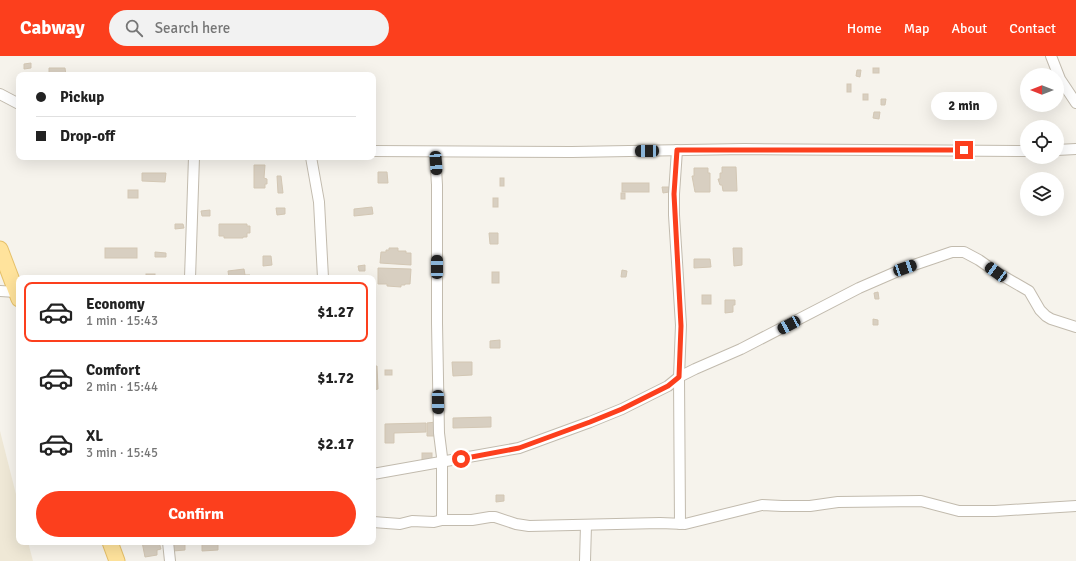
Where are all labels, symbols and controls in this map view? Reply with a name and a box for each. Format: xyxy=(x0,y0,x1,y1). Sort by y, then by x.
search box xyxy=(109,10,389,46)
text: Cabway xyxy=(20,16,85,40)
icon: search xyxy=(123,17,145,39)
text: Search here xyxy=(155,19,230,37)
text: Home xyxy=(847,20,882,37)
text: Map xyxy=(904,20,929,37)
text: About xyxy=(951,20,987,37)
text: Contact xyxy=(1009,20,1056,37)
north arrow xyxy=(1020,68,1064,112)
map controls xyxy=(1020,68,1064,216)
text: Pickup xyxy=(60,88,104,106)
callout: 2 min xyxy=(931,92,997,120)
text: 2 min xyxy=(948,98,980,114)
button: locate xyxy=(1020,120,1064,164)
text: Drop-off xyxy=(60,127,115,145)
route end xyxy=(955,141,973,159)
car xyxy=(635,145,659,157)
car xyxy=(429,151,443,175)
button: layers xyxy=(1020,172,1064,216)
car xyxy=(431,255,443,279)
car xyxy=(892,258,918,278)
car xyxy=(983,260,1009,284)
icon: car xyxy=(38,294,74,330)
text: Economy xyxy=(86,295,145,313)
text: $1.27 xyxy=(317,303,354,321)
text: 1 min · 15:43 xyxy=(86,313,158,329)
car xyxy=(776,314,802,336)
icon: car xyxy=(38,360,74,396)
text: Comfort xyxy=(86,361,140,379)
text: $1.72 xyxy=(317,369,354,387)
text: 2 min · 15:44 xyxy=(86,379,158,395)
car xyxy=(432,390,444,414)
icon: car xyxy=(38,426,74,462)
text: XL xyxy=(86,427,103,445)
text: $2.17 xyxy=(317,435,354,453)
text: 3 min · 15:45 xyxy=(86,445,158,461)
route start xyxy=(452,450,470,468)
button: Confirm xyxy=(36,491,356,537)

